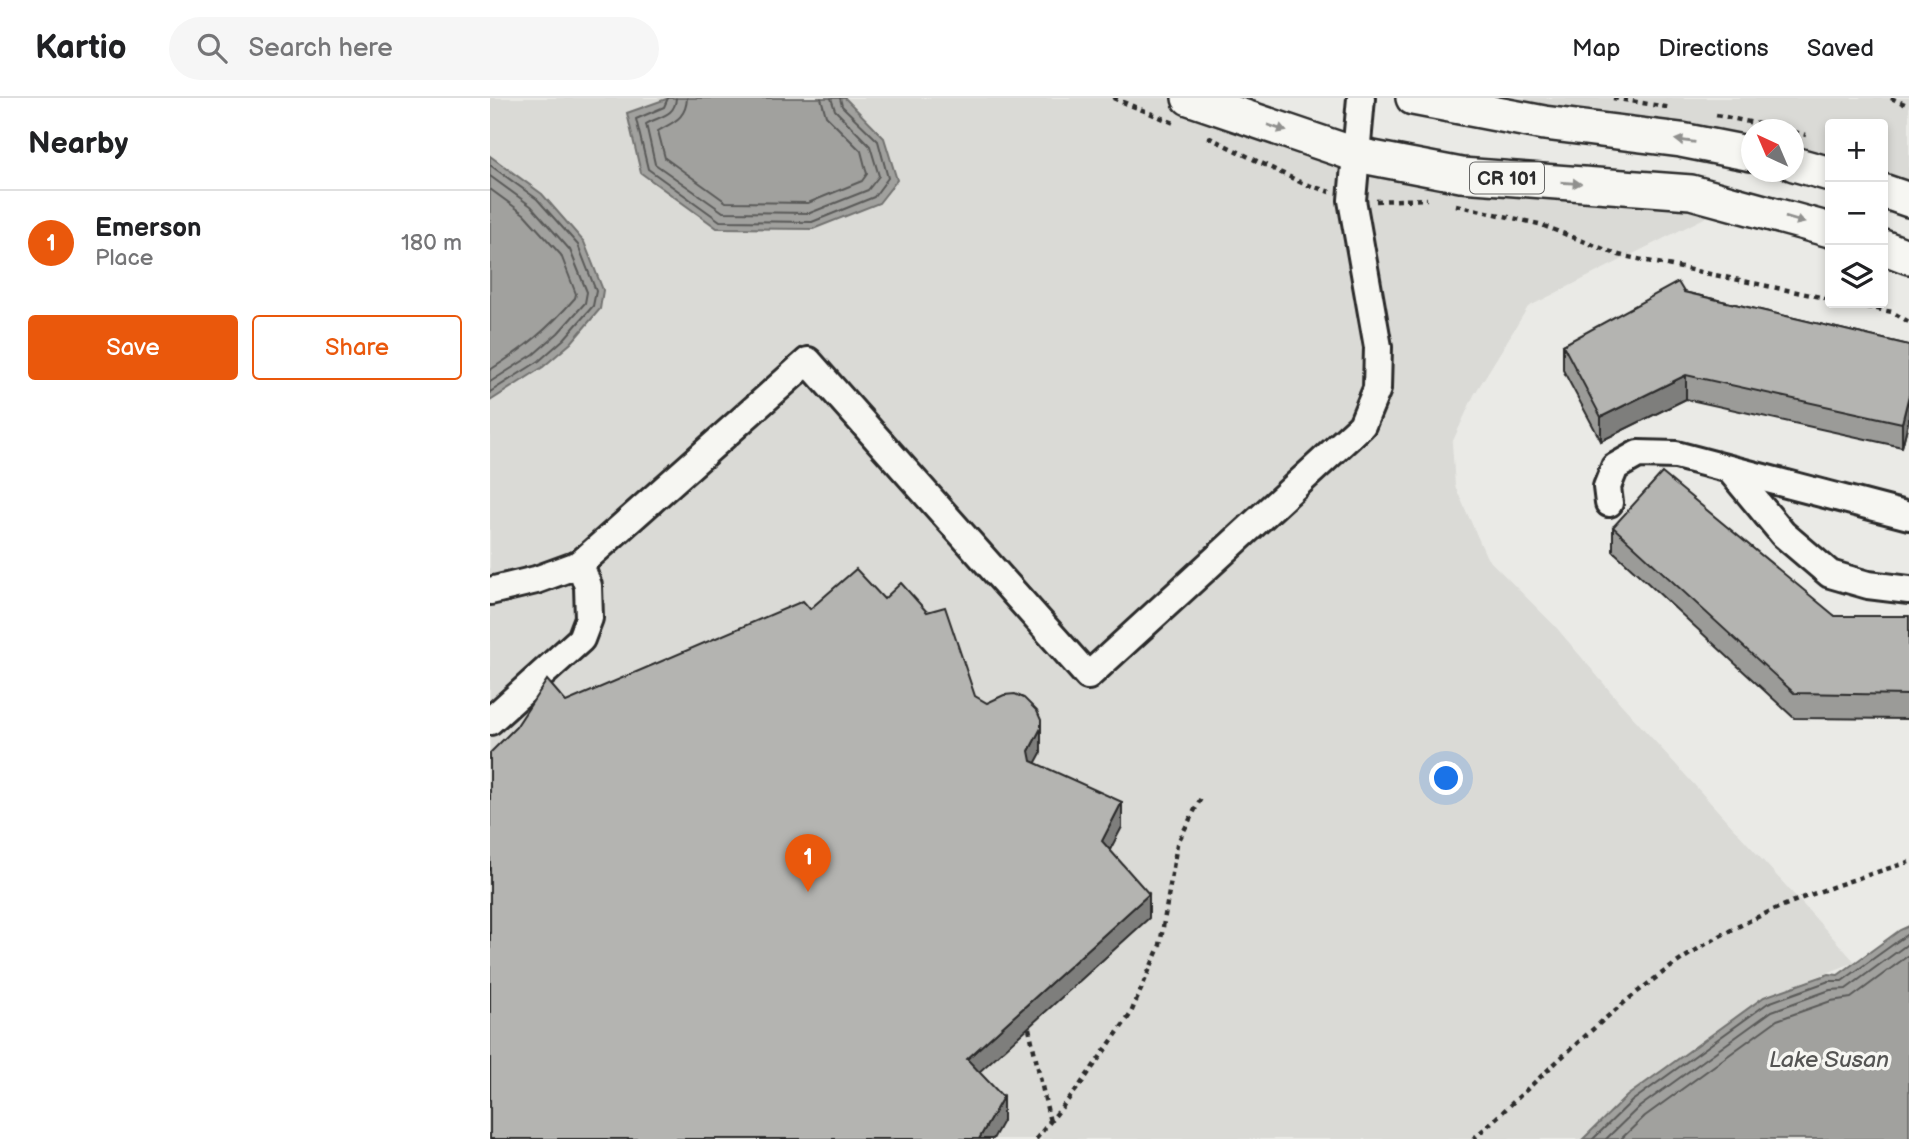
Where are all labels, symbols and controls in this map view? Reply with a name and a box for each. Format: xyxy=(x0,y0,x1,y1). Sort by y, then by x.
search box xyxy=(169,17,659,80)
text: Kartio xyxy=(35,28,127,68)
icon: search xyxy=(193,29,231,67)
text: Search here xyxy=(249,33,393,64)
text: Map xyxy=(1572,34,1620,63)
text: Directions xyxy=(1658,34,1769,63)
text: Saved xyxy=(1807,34,1874,63)
north arrow xyxy=(1741,119,1804,182)
map controls xyxy=(1825,119,1888,308)
button: + xyxy=(1825,119,1888,182)
one-way arrow xyxy=(1266,123,1287,134)
text: Nearby xyxy=(28,126,128,162)
one-way arrow xyxy=(1673,135,1695,146)
road number: CR 101 xyxy=(1470,162,1544,194)
one-way arrow xyxy=(1560,178,1582,189)
button: − xyxy=(1825,182,1888,245)
text: Emerson xyxy=(95,213,202,244)
one-way arrow xyxy=(1784,215,1806,226)
text: 1 xyxy=(46,229,56,257)
text: 180 m xyxy=(401,229,462,257)
text: Place xyxy=(95,244,153,272)
button: layers xyxy=(1825,245,1888,308)
button: Save xyxy=(28,315,238,380)
button: Share xyxy=(252,315,462,380)
your location xyxy=(1429,761,1463,795)
pin: 1 xyxy=(785,834,831,892)
water label: Lake Susan xyxy=(1769,1046,1889,1074)

